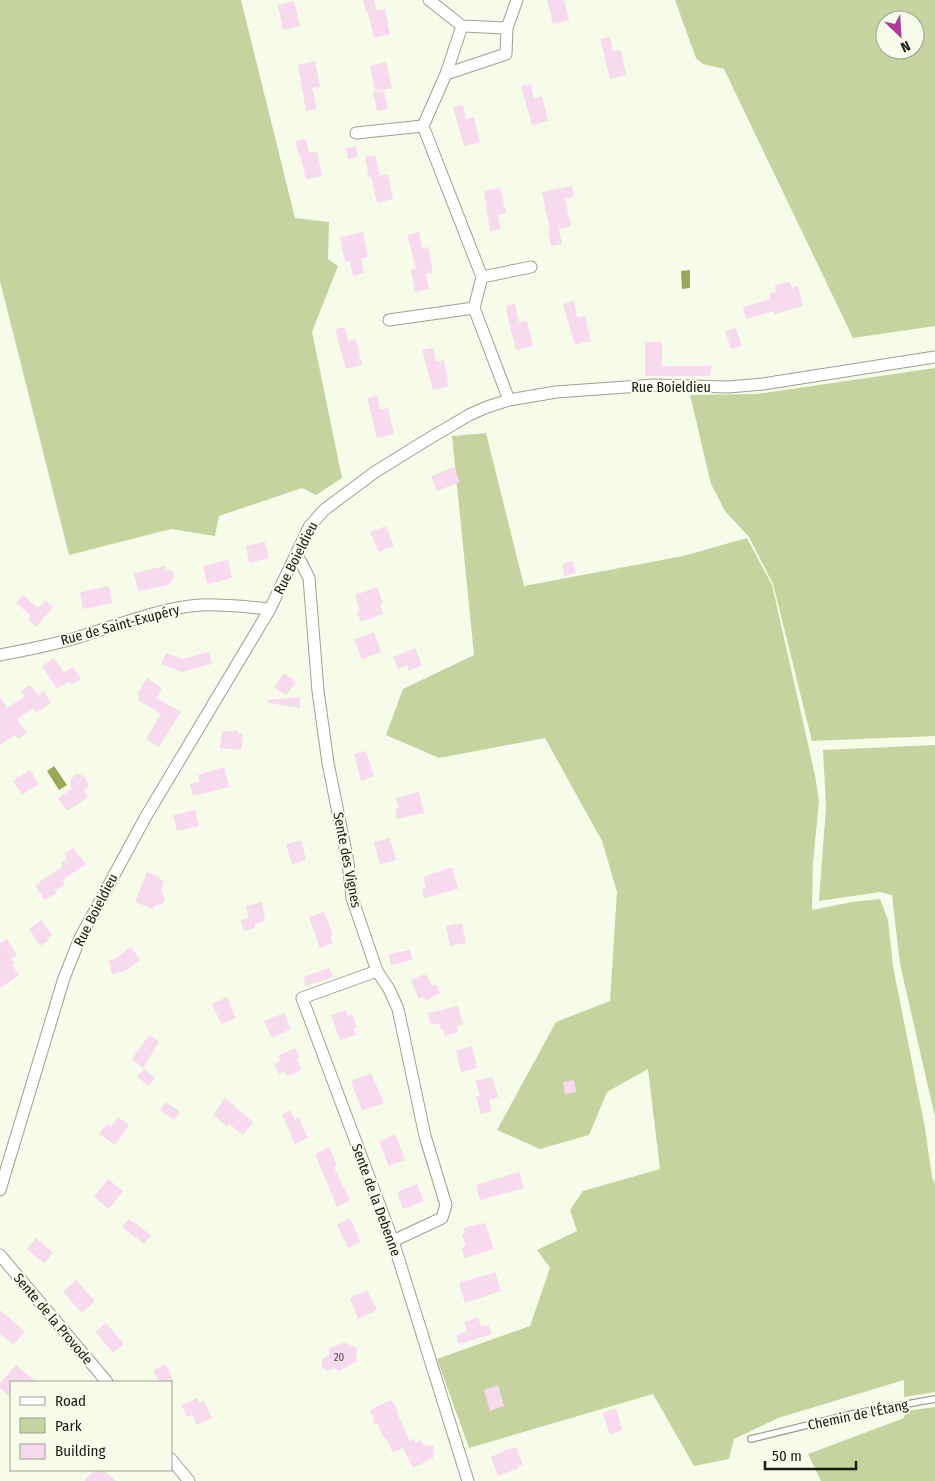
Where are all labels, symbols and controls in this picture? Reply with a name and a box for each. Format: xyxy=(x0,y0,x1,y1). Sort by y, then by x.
north arrow xyxy=(875,10,925,60)
text: N xyxy=(898,37,913,56)
street label: Rue Boieldieu xyxy=(631,379,711,396)
street label: Rue Boieldieu xyxy=(270,519,322,597)
street label: Rue de Saint-Exupéry xyxy=(59,601,182,649)
street label: Sente des Vignes xyxy=(329,811,365,909)
street label: Rue Boieldieu xyxy=(70,871,122,949)
street label: Sente de la Debenne xyxy=(348,1141,404,1259)
street label: Sente de la Provode xyxy=(10,1270,96,1368)
house number: 20 xyxy=(334,1351,345,1364)
legend xyxy=(10,1381,172,1471)
text: Road xyxy=(55,1392,86,1410)
street label: Chemin de l'Étang xyxy=(806,1395,910,1434)
text: Park xyxy=(55,1417,82,1435)
scale bar xyxy=(765,1438,856,1470)
text: Building xyxy=(55,1442,106,1460)
text: 50 m xyxy=(772,1447,802,1465)

